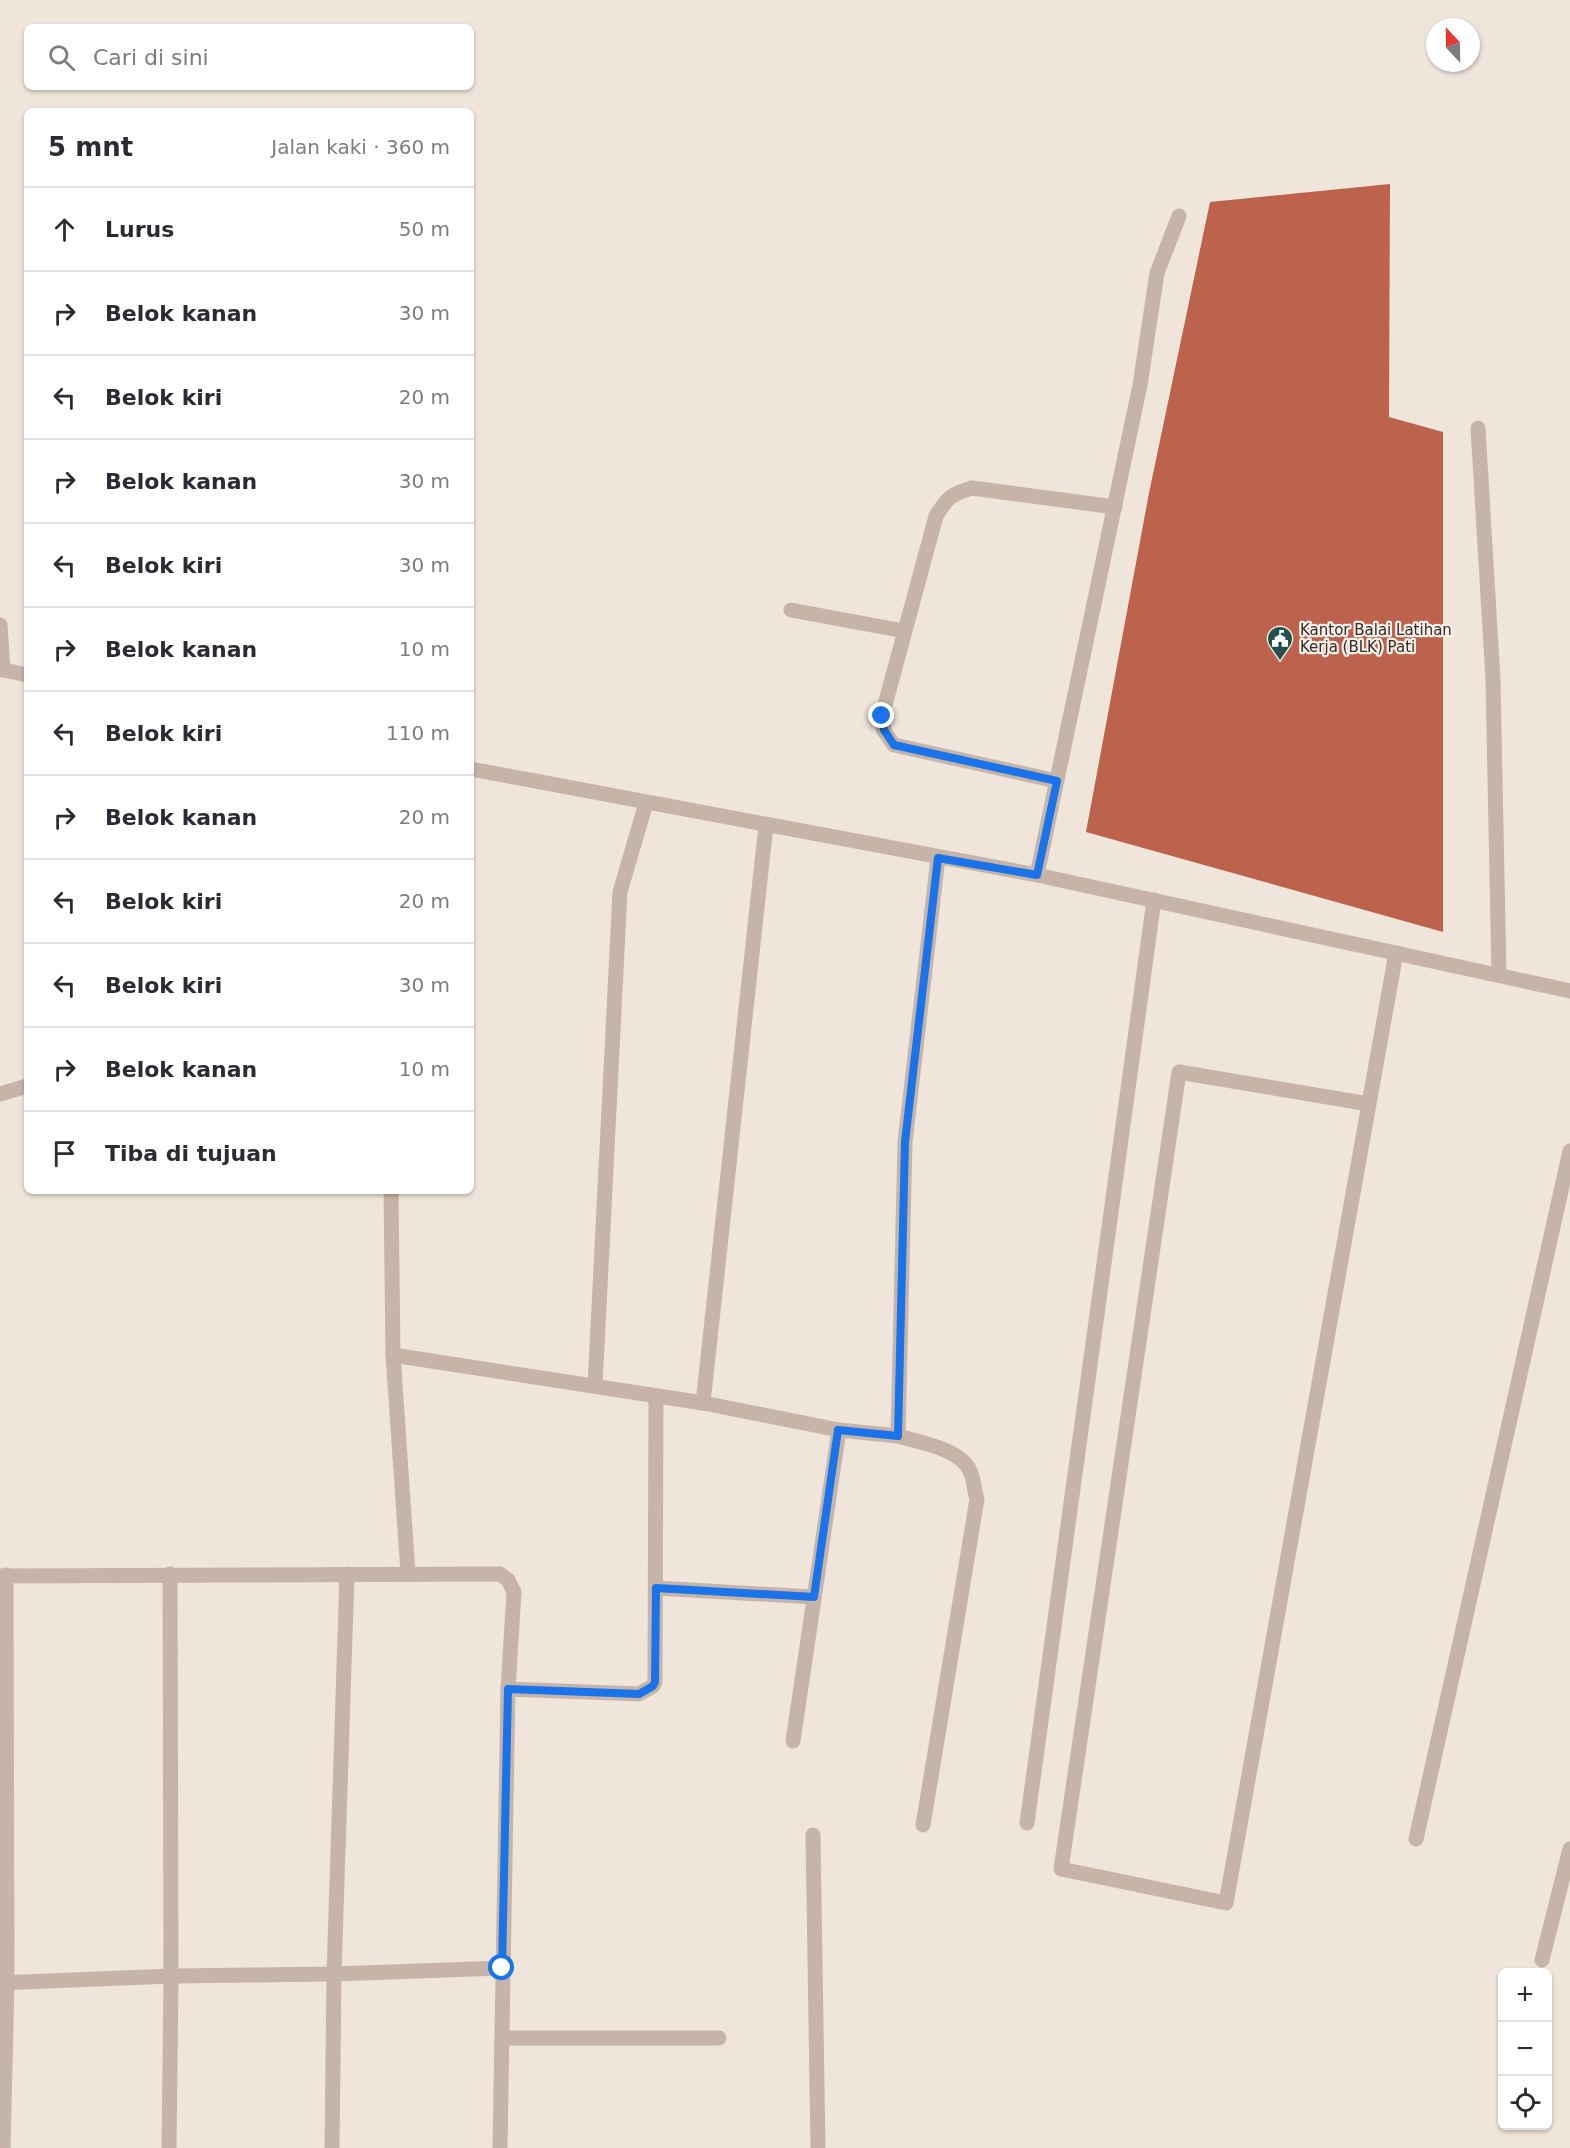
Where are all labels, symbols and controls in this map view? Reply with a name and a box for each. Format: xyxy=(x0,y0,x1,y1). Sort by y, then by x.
north arrow xyxy=(1426,18,1480,72)
search box xyxy=(24,24,474,90)
icon: search xyxy=(45,41,78,74)
text: Cari di sini xyxy=(93,45,209,70)
text: 5 mnt xyxy=(48,132,133,162)
text: Jalan kaki · 360 m xyxy=(271,135,450,159)
icon: ahead xyxy=(48,213,81,246)
text: Lurus xyxy=(105,217,174,242)
text: 50 m xyxy=(399,217,450,241)
icon: right xyxy=(48,297,81,330)
text: Belok kanan xyxy=(105,301,257,326)
text: 30 m xyxy=(399,301,450,325)
icon: left xyxy=(48,381,81,414)
text: Belok kiri xyxy=(105,385,222,410)
text: 20 m xyxy=(399,385,450,409)
icon: right xyxy=(48,465,81,498)
text: Belok kanan xyxy=(105,469,257,494)
text: 30 m xyxy=(399,469,450,493)
icon: left xyxy=(48,549,81,582)
text: Belok kiri xyxy=(105,553,222,578)
text: 30 m xyxy=(399,553,450,577)
place label: Kantor Balai Latihan Kerja (BLK) Pati xyxy=(1300,621,1452,656)
public building icon: Kantor Balai Latihan Kerja (BLK) Pati xyxy=(1265,624,1295,662)
icon: right xyxy=(48,633,81,666)
text: Belok kanan xyxy=(105,637,257,662)
text: 10 m xyxy=(399,637,450,661)
route end xyxy=(868,702,894,728)
icon: left xyxy=(48,717,81,750)
text: Belok kiri xyxy=(105,721,222,746)
text: 110 m xyxy=(386,721,450,745)
icon: right xyxy=(48,801,81,834)
text: Belok kanan xyxy=(105,805,257,830)
text: 20 m xyxy=(399,805,450,829)
icon: left xyxy=(48,885,81,918)
text: Belok kiri xyxy=(105,889,222,914)
text: 20 m xyxy=(399,889,450,913)
icon: left xyxy=(48,969,81,1002)
text: Belok kiri xyxy=(105,973,222,998)
text: 30 m xyxy=(399,973,450,997)
icon: right xyxy=(48,1053,81,1086)
text: Belok kanan xyxy=(105,1057,257,1082)
text: 10 m xyxy=(399,1057,450,1081)
icon: arrive xyxy=(48,1137,81,1170)
text: Tiba di tujuan xyxy=(105,1141,277,1166)
route start xyxy=(488,1954,514,1980)
map controls xyxy=(1498,1968,1552,2130)
button: + xyxy=(1498,1968,1552,2022)
button: − xyxy=(1498,2022,1552,2076)
button: locate xyxy=(1498,2076,1552,2130)

